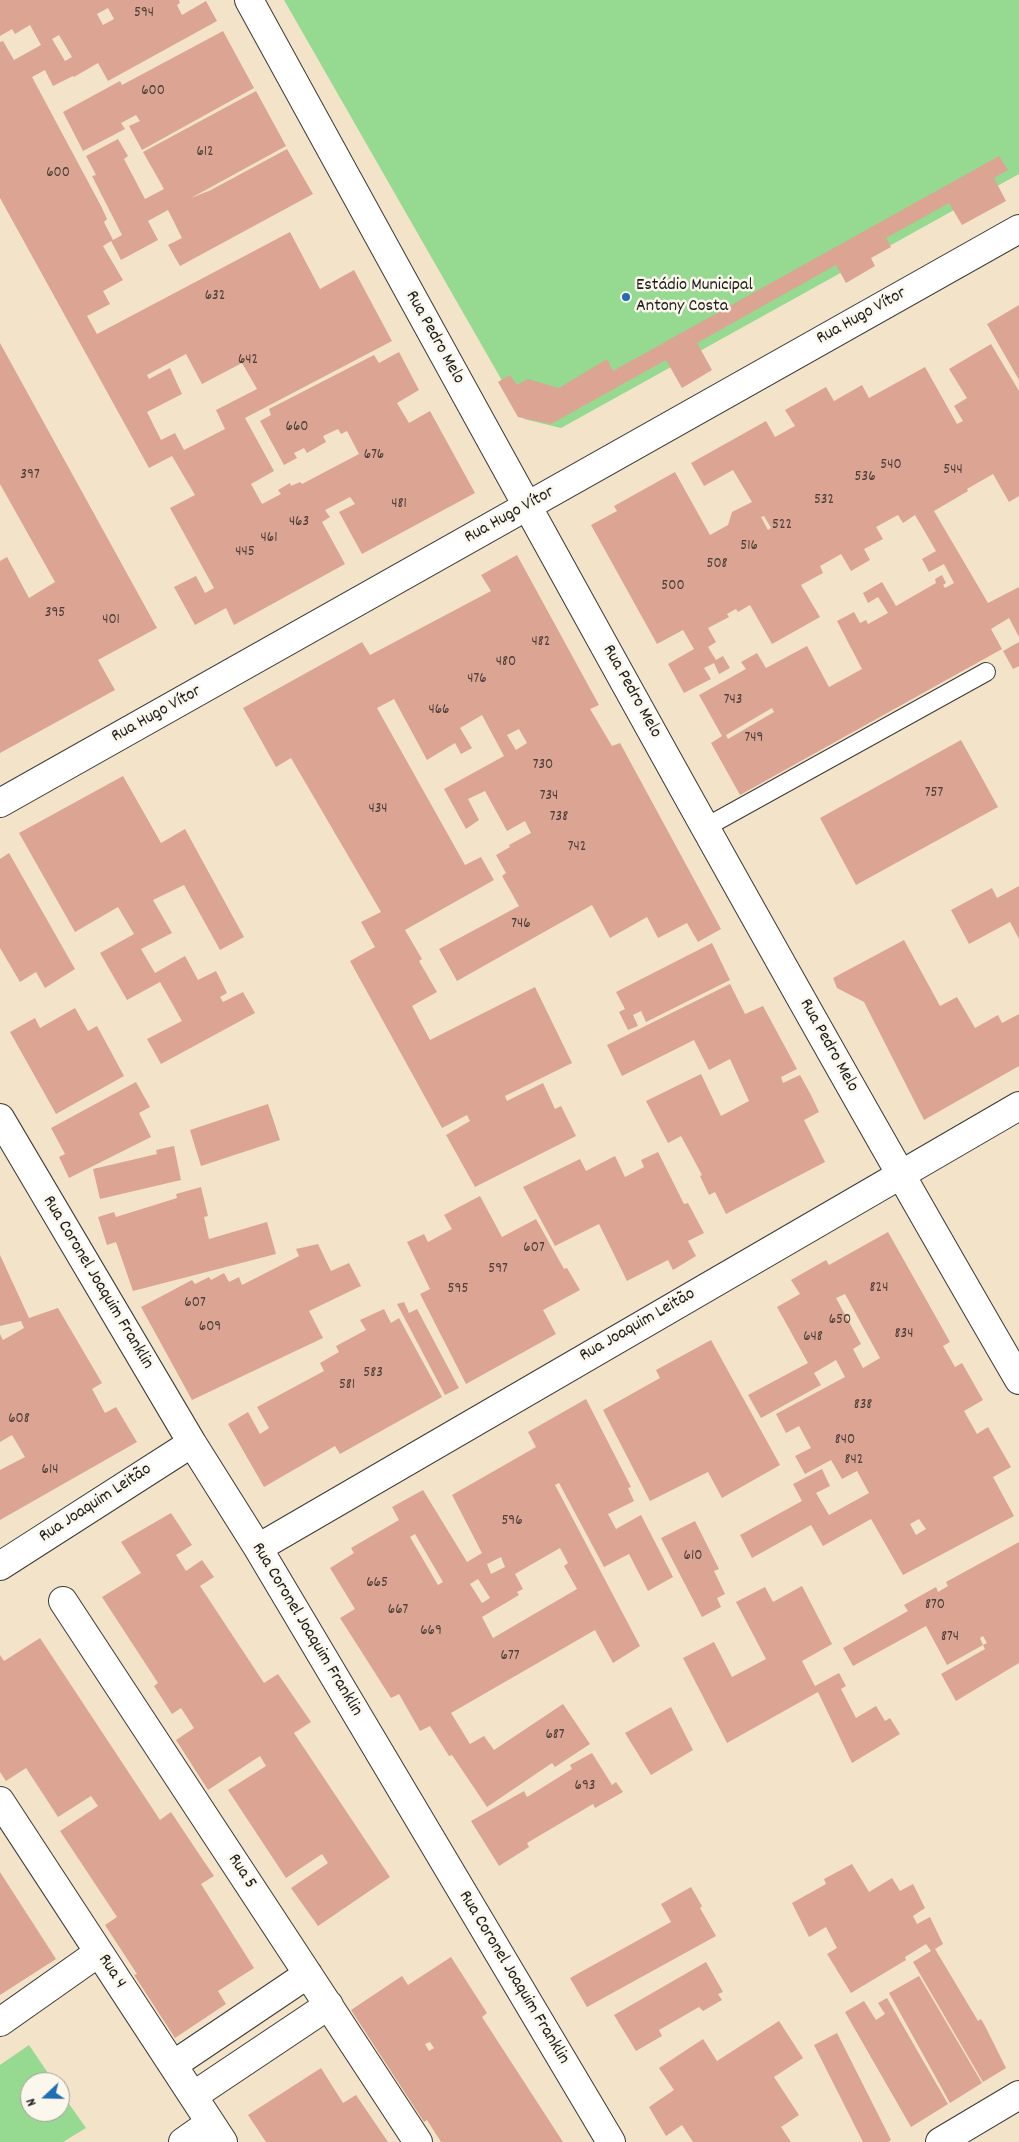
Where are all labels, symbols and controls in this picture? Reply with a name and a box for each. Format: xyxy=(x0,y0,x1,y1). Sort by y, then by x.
house number: 594 xyxy=(134,5,154,23)
house number: 600 xyxy=(141,83,165,101)
house number: 612 xyxy=(196,144,214,162)
house number: 600 xyxy=(46,165,70,183)
place label: Estádio Municipal Antony Costa xyxy=(636,276,753,318)
street label: Rua Hugo Vítor xyxy=(813,283,911,351)
house number: 632 xyxy=(205,288,225,306)
street label: Rua Pedro Melo xyxy=(400,288,468,388)
marker: Estádio Municipal Antony Costa xyxy=(620,291,632,303)
house number: 642 xyxy=(238,352,258,370)
house number: 660 xyxy=(286,419,308,437)
house number: 676 xyxy=(364,447,384,465)
house number: 540 xyxy=(880,457,902,475)
house number: 544 xyxy=(943,462,963,480)
house number: 397 xyxy=(20,467,40,485)
house number: 536 xyxy=(855,469,875,487)
street label: Rua Hugo Vítor xyxy=(461,482,559,550)
house number: 532 xyxy=(814,492,834,510)
house number: 481 xyxy=(391,496,407,514)
house number: 463 xyxy=(289,514,309,532)
house number: 522 xyxy=(772,517,792,535)
house number: 461 xyxy=(261,530,277,548)
house number: 516 xyxy=(740,538,758,556)
house number: 445 xyxy=(235,544,255,562)
house number: 508 xyxy=(706,556,728,574)
house number: 500 xyxy=(661,578,685,596)
house number: 395 xyxy=(45,605,65,623)
house number: 401 xyxy=(102,612,120,630)
house number: 482 xyxy=(532,634,550,652)
street label: Rua Pedro Melo xyxy=(597,642,665,742)
house number: 480 xyxy=(496,654,516,672)
house number: 476 xyxy=(467,671,487,689)
street label: Rua Hugo Vítor xyxy=(108,681,206,749)
house number: 743 xyxy=(724,692,742,710)
house number: 466 xyxy=(429,702,449,720)
house number: 749 xyxy=(745,730,763,748)
house number: 730 xyxy=(533,757,553,775)
house number: 757 xyxy=(925,785,943,803)
house number: 734 xyxy=(540,788,558,806)
house number: 434 xyxy=(368,801,388,819)
house number: 738 xyxy=(550,809,568,827)
house number: 742 xyxy=(568,839,586,857)
house number: 746 xyxy=(511,916,531,934)
street label: Rua Pedro Melo xyxy=(794,996,862,1096)
street label: Rua Coronel Joaquim Franklin xyxy=(37,1192,157,1374)
house number: 607 xyxy=(523,1240,545,1258)
house number: 597 xyxy=(488,1261,508,1279)
house number: 824 xyxy=(870,1280,888,1298)
house number: 595 xyxy=(448,1281,468,1299)
street label: Rua Joaquim Leitão xyxy=(576,1284,700,1368)
house number: 607 xyxy=(184,1295,206,1313)
house number: 650 xyxy=(829,1312,851,1330)
house number: 609 xyxy=(199,1319,221,1337)
house number: 834 xyxy=(895,1326,913,1344)
house number: 648 xyxy=(803,1329,823,1347)
house number: 583 xyxy=(363,1365,383,1383)
house number: 581 xyxy=(339,1377,355,1395)
house number: 838 xyxy=(854,1397,872,1415)
house number: 608 xyxy=(8,1411,30,1429)
house number: 840 xyxy=(835,1432,855,1450)
house number: 842 xyxy=(845,1452,863,1470)
street label: Rua Joaquim Leitão xyxy=(36,1460,156,1548)
house number: 614 xyxy=(42,1462,58,1480)
house number: 596 xyxy=(501,1513,523,1531)
street label: Rua Coronel Joaquim Franklin xyxy=(246,1539,366,1721)
house number: 610 xyxy=(684,1548,702,1566)
house number: 665 xyxy=(366,1575,388,1593)
house number: 870 xyxy=(925,1597,945,1615)
house number: 667 xyxy=(388,1602,408,1620)
house number: 669 xyxy=(420,1623,442,1641)
house number: 874 xyxy=(941,1629,959,1647)
house number: 677 xyxy=(501,1648,519,1666)
house number: 687 xyxy=(545,1727,565,1745)
house number: 693 xyxy=(575,1778,595,1796)
street label: Rua 5 xyxy=(222,1850,260,1894)
street label: Rua Coronel Joaquim Franklin xyxy=(453,1887,573,2069)
street label: Rua 4 xyxy=(92,1951,130,1993)
north arrow xyxy=(20,2072,70,2122)
text: N xyxy=(21,2095,43,2109)

